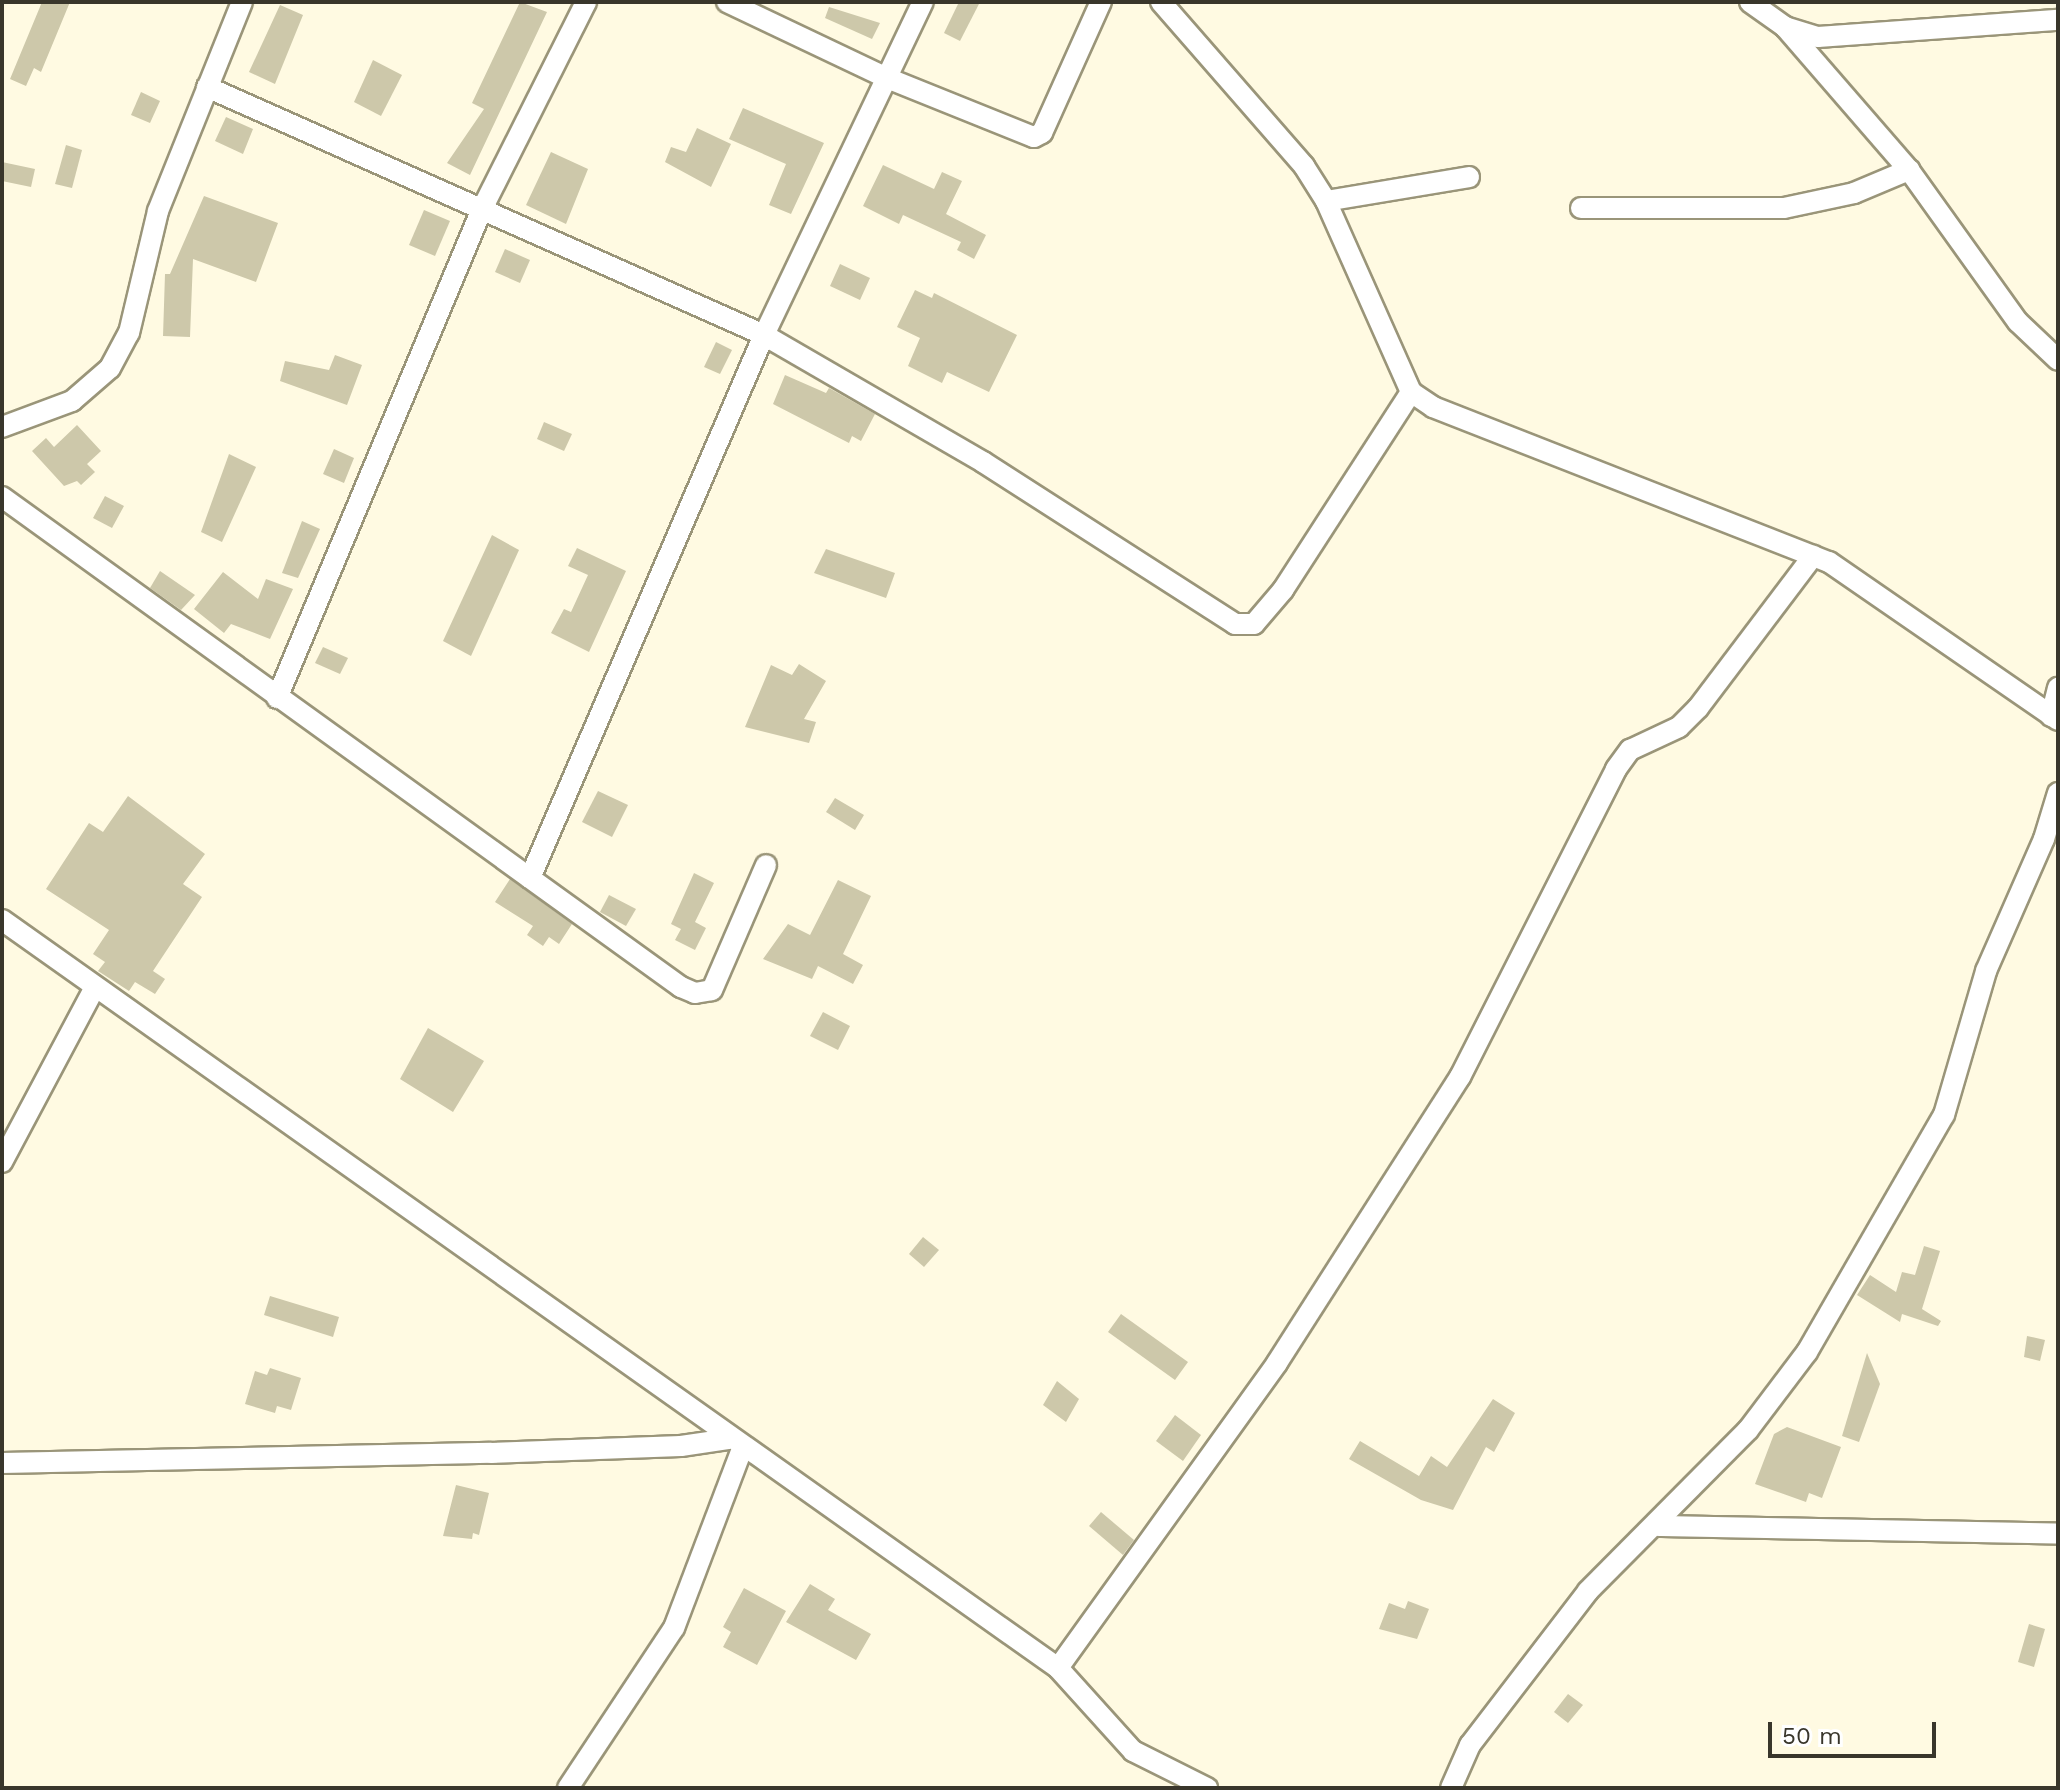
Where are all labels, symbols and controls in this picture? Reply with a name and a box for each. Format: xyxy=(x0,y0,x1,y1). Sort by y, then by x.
scale bar xyxy=(1772,1706,1940,1756)
text: 50 m xyxy=(1782,1722,1842,1750)

